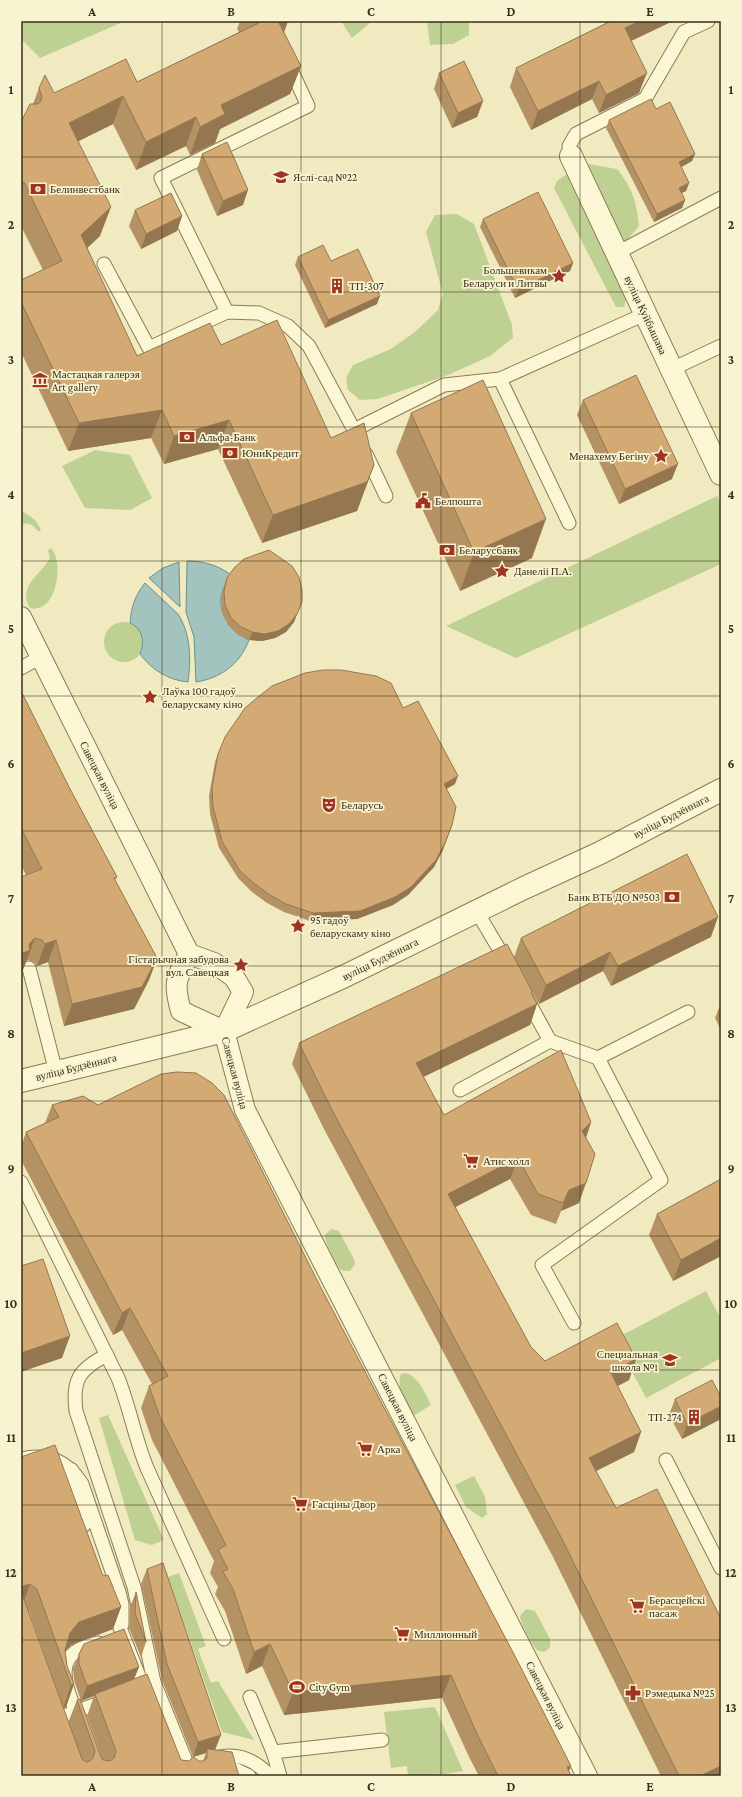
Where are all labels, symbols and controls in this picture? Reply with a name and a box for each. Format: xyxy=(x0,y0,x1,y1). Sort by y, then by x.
text: A xyxy=(87,4,96,19)
text: B xyxy=(227,4,235,19)
text: C xyxy=(367,4,375,19)
text: D xyxy=(507,4,516,19)
text: E xyxy=(646,4,654,19)
text: 1 xyxy=(9,82,14,97)
text: 1 xyxy=(729,82,734,97)
school or university icon: Яслі-сад №22 xyxy=(272,168,290,186)
place label: Яслі-сад №22 xyxy=(293,171,357,183)
bank icon: Белинвестбанк xyxy=(29,180,47,198)
place label: Белинвестбанк xyxy=(50,183,121,195)
text: 2 xyxy=(8,217,15,232)
text: 2 xyxy=(728,217,735,232)
place label: Большевикам Беларуси и Литвы xyxy=(463,264,548,289)
place icon: Большевикам Беларуси и Литвы xyxy=(550,267,568,285)
street label: вуліца Куйбышава xyxy=(623,274,670,356)
building icon: ТП-307 xyxy=(328,277,346,295)
place label: ТП-307 xyxy=(349,280,384,292)
text: 3 xyxy=(8,352,14,367)
text: 3 xyxy=(728,352,734,367)
place label: Мастацкая галерэя Art gallery xyxy=(52,368,140,394)
museum icon: Мастацкая галерэя Art gallery xyxy=(31,371,49,389)
bank icon: Альфа-Банк xyxy=(178,428,196,446)
place label: Альфа-Банк xyxy=(199,431,257,443)
bank icon: ЮниКредит xyxy=(221,444,239,462)
place label: ЮниКредит xyxy=(242,447,299,459)
place icon: Менахему Бегіну xyxy=(652,447,670,465)
place label: Менахему Бегіну xyxy=(569,450,649,462)
text: 4 xyxy=(7,487,15,502)
text: 4 xyxy=(727,487,735,502)
public building icon: Белпошта xyxy=(414,492,432,510)
place label: Белпошта xyxy=(435,495,481,507)
bank icon: Беларусбанк xyxy=(438,541,456,559)
place label: Беларусбанк xyxy=(459,544,519,556)
place icon: Данеліі П.А. xyxy=(493,562,511,580)
place label: Данеліі П.А. xyxy=(514,565,572,577)
text: 5 xyxy=(8,621,14,636)
text: 5 xyxy=(728,621,734,636)
place label: Лаўка 100 гадоў беларускаму кіно xyxy=(162,685,243,710)
place icon: Лаўка 100 гадоў беларускаму кіно xyxy=(141,688,159,706)
street label: Савецкая вуліца xyxy=(78,739,122,811)
text: 6 xyxy=(7,756,15,771)
text: 6 xyxy=(727,756,735,771)
street label: вуліца Будзённага xyxy=(631,792,711,840)
theatre icon: Беларусь xyxy=(320,796,338,814)
place label: Беларусь xyxy=(341,799,383,811)
bank icon: Банк ВТБ ДО №503 xyxy=(663,888,681,906)
text: 7 xyxy=(8,891,14,906)
place label: Банк ВТБ ДО №503 xyxy=(568,891,660,903)
text: 7 xyxy=(728,891,734,906)
place label: 95 гадоў беларускаму кіно xyxy=(310,914,391,939)
place icon: 95 гадоў беларускаму кіно xyxy=(289,917,307,935)
street label: вуліца Будзённага xyxy=(340,935,420,983)
place label: Гістарычная забудова вул. Савецкая xyxy=(128,953,229,978)
place icon: Гістарычная забудова вул. Савецкая xyxy=(232,956,250,974)
text: 8 xyxy=(7,1026,15,1041)
text: 8 xyxy=(727,1026,735,1041)
street label: Савецкая вуліца xyxy=(220,1035,250,1111)
street label: вуліца Будзённага xyxy=(34,1051,118,1083)
supermarket icon: Атис холл xyxy=(462,1152,480,1170)
place label: Атис холл xyxy=(483,1155,530,1167)
text: 9 xyxy=(7,1161,15,1176)
text: 9 xyxy=(727,1161,735,1176)
text: 10 xyxy=(5,1296,17,1311)
text: 10 xyxy=(725,1296,737,1311)
place label: Специальная школа №1 xyxy=(597,1348,658,1373)
school or university icon: Специальная школа №1 xyxy=(661,1351,679,1369)
street label: Савецкая вуліца xyxy=(376,1371,420,1443)
building icon: ТП-274 xyxy=(685,1408,703,1426)
place label: ТП-274 xyxy=(648,1411,682,1423)
text: 11 xyxy=(6,1430,16,1445)
text: 11 xyxy=(726,1430,736,1445)
supermarket icon: Арка xyxy=(356,1440,374,1458)
place label: Арка xyxy=(377,1443,401,1455)
supermarket icon: Гасціны Двор xyxy=(291,1495,309,1513)
place label: Гасціны Двор xyxy=(312,1498,376,1510)
text: 12 xyxy=(5,1565,17,1580)
text: 12 xyxy=(725,1565,737,1580)
place label: Берасцейскі пасаж xyxy=(649,1594,705,1619)
supermarket icon: Берасцейскі пасаж xyxy=(628,1597,646,1615)
supermarket icon: Миллионный xyxy=(393,1625,411,1643)
place label: Миллионный xyxy=(414,1628,477,1640)
street label: Савецкая вуліца xyxy=(524,1659,568,1731)
sports icon: City Gym xyxy=(288,1678,306,1696)
place label: City Gym xyxy=(309,1681,350,1694)
pharmacy icon: Рэмедыка №25 xyxy=(624,1684,642,1702)
place label: Рэмедыка №25 xyxy=(645,1687,715,1699)
text: 13 xyxy=(5,1700,17,1715)
text: 13 xyxy=(725,1700,737,1715)
text: A xyxy=(87,1779,96,1794)
text: B xyxy=(227,1779,235,1794)
text: C xyxy=(367,1779,375,1794)
text: D xyxy=(507,1779,516,1794)
text: E xyxy=(646,1779,654,1794)

